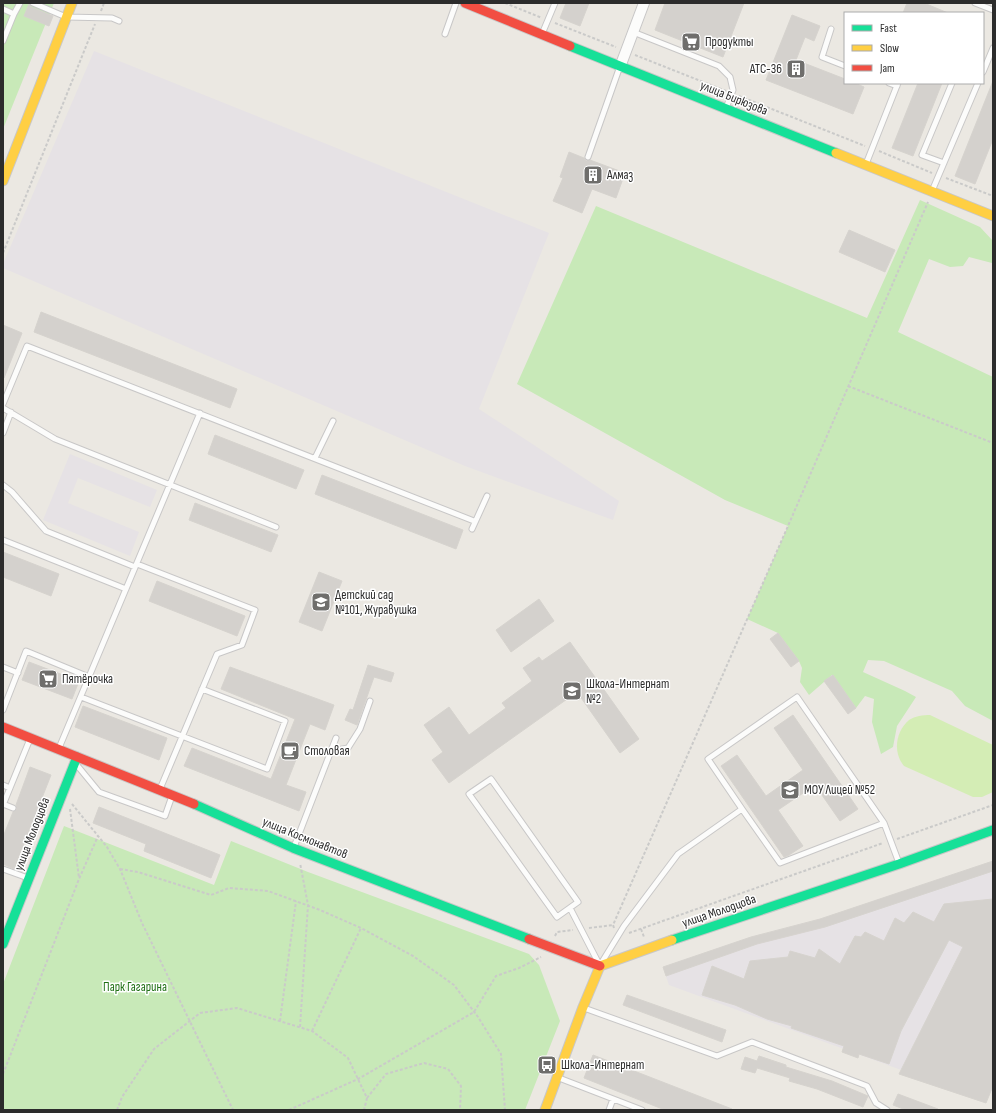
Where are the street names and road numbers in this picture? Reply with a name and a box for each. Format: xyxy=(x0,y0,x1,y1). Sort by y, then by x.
street label: улица Бирюзова xyxy=(698,77,770,119)
street label: улица Молодцова xyxy=(11,795,53,873)
street label: улица Космонавтов xyxy=(260,814,350,862)
street label: улица Молодцова xyxy=(680,891,758,931)

